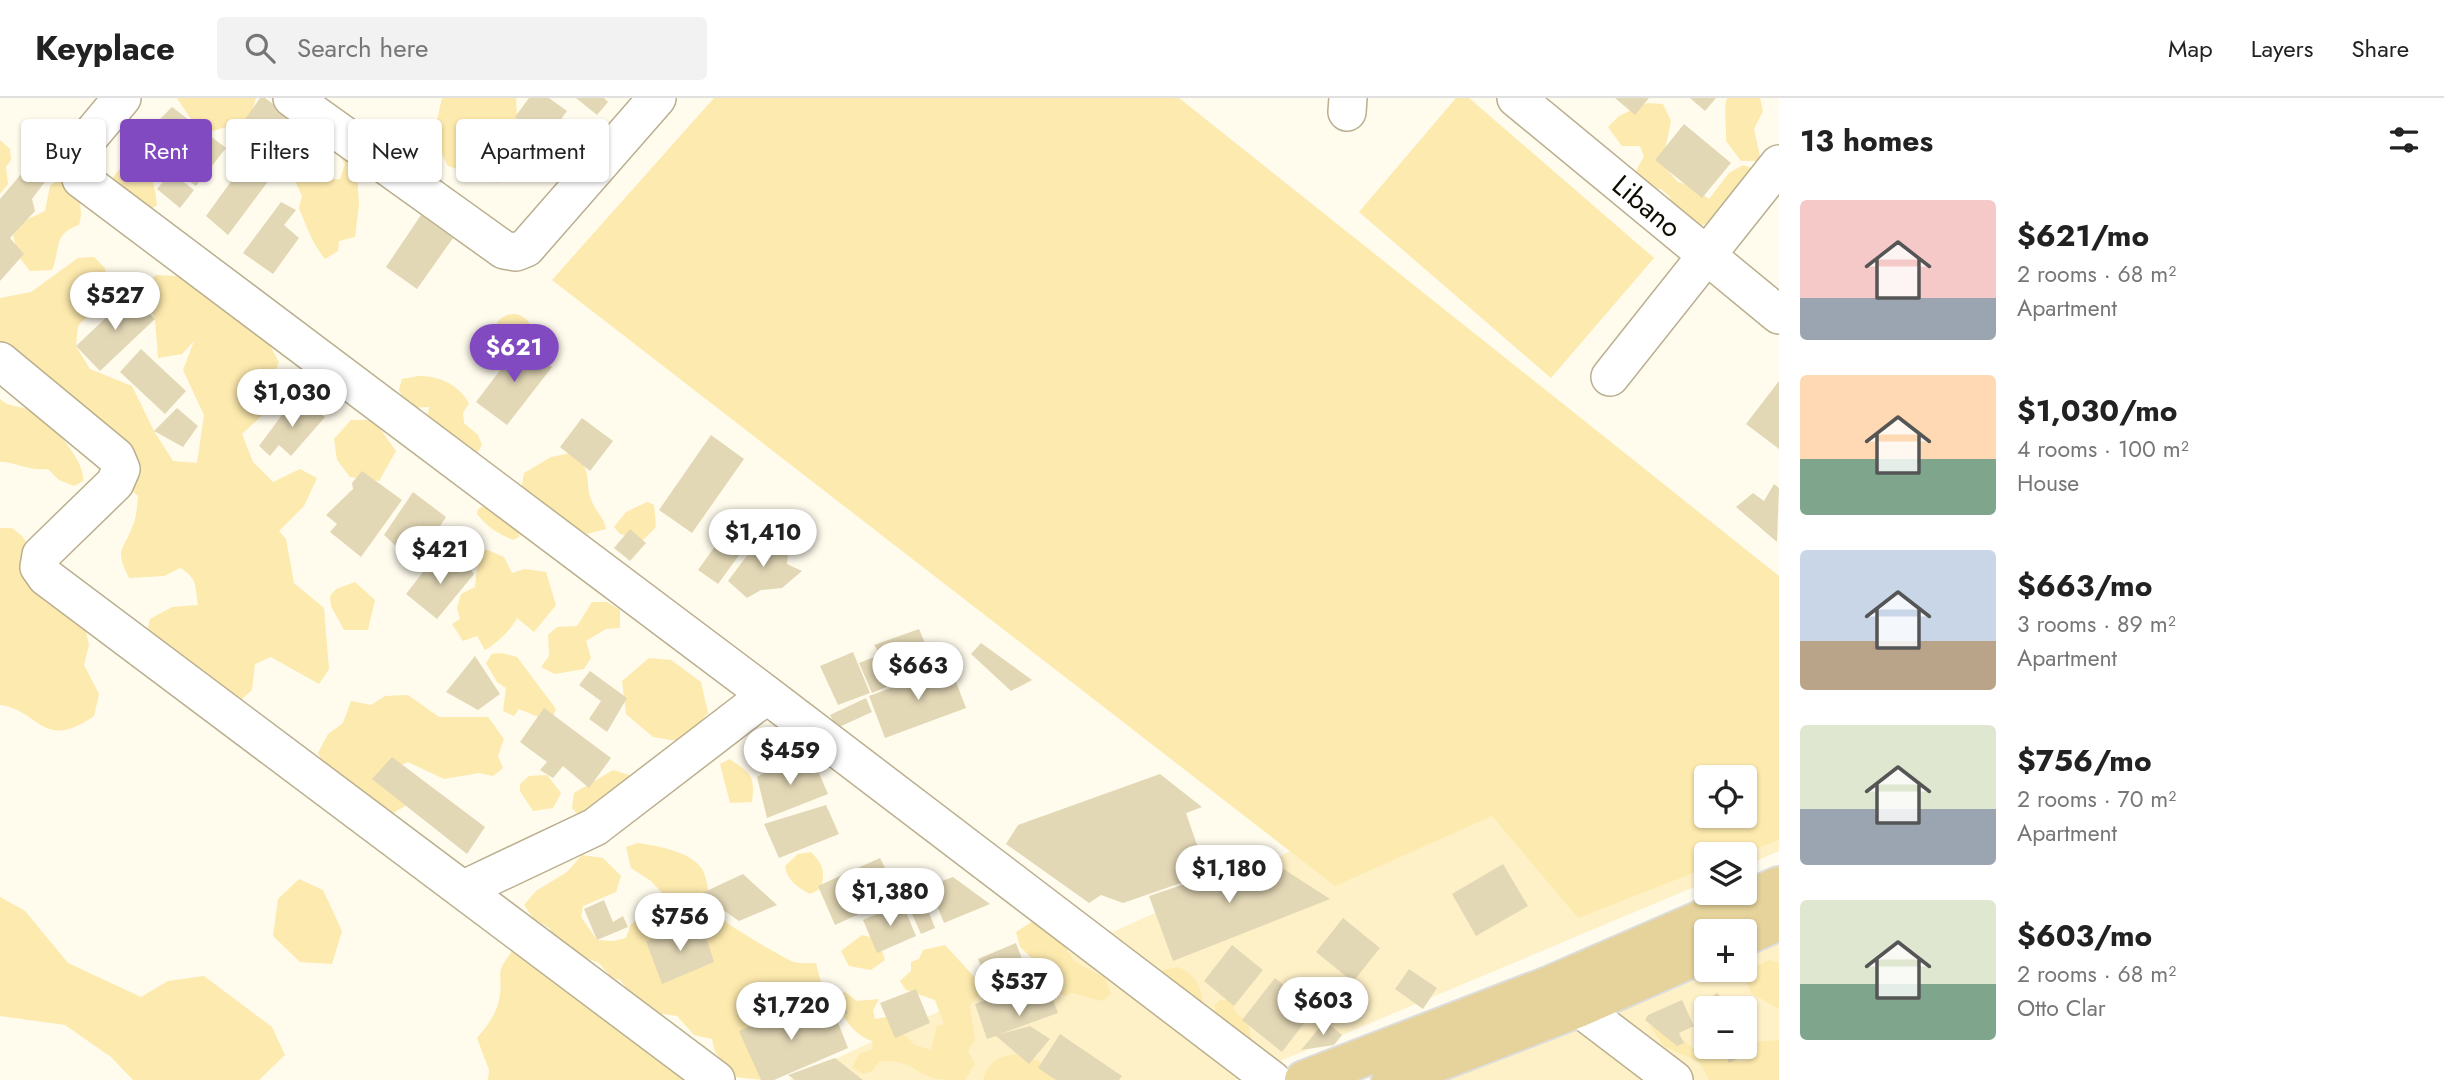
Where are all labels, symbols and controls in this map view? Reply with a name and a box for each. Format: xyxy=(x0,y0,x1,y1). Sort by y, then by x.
search box xyxy=(217,17,707,80)
text: Keyplace xyxy=(35,25,175,72)
icon: search xyxy=(241,29,279,67)
text: Search here xyxy=(297,29,428,67)
text: Map xyxy=(2168,31,2213,66)
text: Layers xyxy=(2251,31,2313,66)
text: Share xyxy=(2351,31,2409,66)
chip: Buy xyxy=(21,119,106,182)
chip: Rent xyxy=(120,119,212,182)
chip: Filters xyxy=(226,119,334,182)
chip: New xyxy=(348,119,442,182)
chip: Apartment xyxy=(456,119,609,182)
text: 13 homes xyxy=(1800,119,1933,162)
icon: filters xyxy=(2385,121,2423,159)
street label: Libano xyxy=(1603,165,1690,248)
text: $621/mo xyxy=(2017,214,2149,257)
icon: home xyxy=(1856,228,1940,312)
text: 2 rooms · 68 m² xyxy=(2017,257,2176,291)
pin: $527 xyxy=(74,272,156,332)
text: $527 xyxy=(86,278,144,312)
text: Apartment xyxy=(2017,291,2117,325)
pin: $621 xyxy=(473,324,555,384)
text: $621 xyxy=(486,330,542,364)
pin: $1,030 xyxy=(235,370,349,429)
text: $1,030 xyxy=(253,375,331,409)
text: $1,030/mo xyxy=(2017,389,2177,432)
icon: home xyxy=(1856,403,1940,487)
text: 4 rooms · 100 m² xyxy=(2017,432,2189,466)
text: House xyxy=(2017,466,2079,500)
pin: $1,410 xyxy=(706,510,820,569)
text: $1,410 xyxy=(725,515,801,549)
pin: $421 xyxy=(399,526,481,586)
text: $421 xyxy=(411,532,469,566)
text: $663/mo xyxy=(2017,564,2152,607)
icon: home xyxy=(1856,578,1940,662)
text: 3 rooms · 89 m² xyxy=(2017,607,2176,641)
text: Apartment xyxy=(2017,641,2117,675)
pin: $663 xyxy=(877,642,959,702)
text: $663 xyxy=(888,648,948,682)
pin: $459 xyxy=(749,728,831,787)
text: $459 xyxy=(760,733,820,767)
text: $756/mo xyxy=(2017,739,2152,782)
icon: home xyxy=(1856,753,1940,837)
map controls xyxy=(1694,765,1757,1059)
button: locate xyxy=(1694,765,1757,828)
text: 2 rooms · 70 m² xyxy=(2017,782,2176,816)
text: Apartment xyxy=(2017,816,2117,850)
button: layers xyxy=(1694,842,1757,905)
pin: $1,180 xyxy=(1172,846,1286,905)
text: $1,180 xyxy=(1192,851,1266,885)
pin: $1,380 xyxy=(833,868,947,928)
text: $1,380 xyxy=(851,874,929,908)
pin: $756 xyxy=(639,894,721,953)
text: $756 xyxy=(651,899,709,933)
text: $603/mo xyxy=(2017,914,2152,957)
button: + xyxy=(1694,919,1757,982)
icon: home xyxy=(1856,928,1940,1012)
text: 2 rooms · 68 m² xyxy=(2017,957,2176,991)
pin: $537 xyxy=(978,958,1060,1018)
text: $537 xyxy=(991,964,1047,998)
pin: $603 xyxy=(1282,978,1364,1037)
pin: $1,720 xyxy=(734,982,848,1042)
text: $603 xyxy=(1293,983,1353,1017)
text: $1,720 xyxy=(752,988,830,1022)
text: Otto Clar xyxy=(2017,991,2106,1025)
button: − xyxy=(1694,996,1757,1059)

